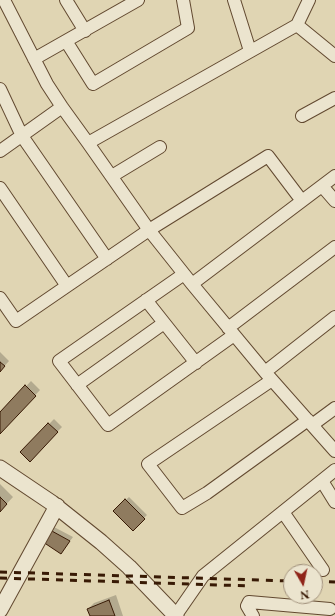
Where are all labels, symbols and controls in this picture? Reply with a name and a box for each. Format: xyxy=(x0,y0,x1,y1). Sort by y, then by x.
north arrow xyxy=(283,564,323,604)
text: N xyxy=(299,587,310,602)

